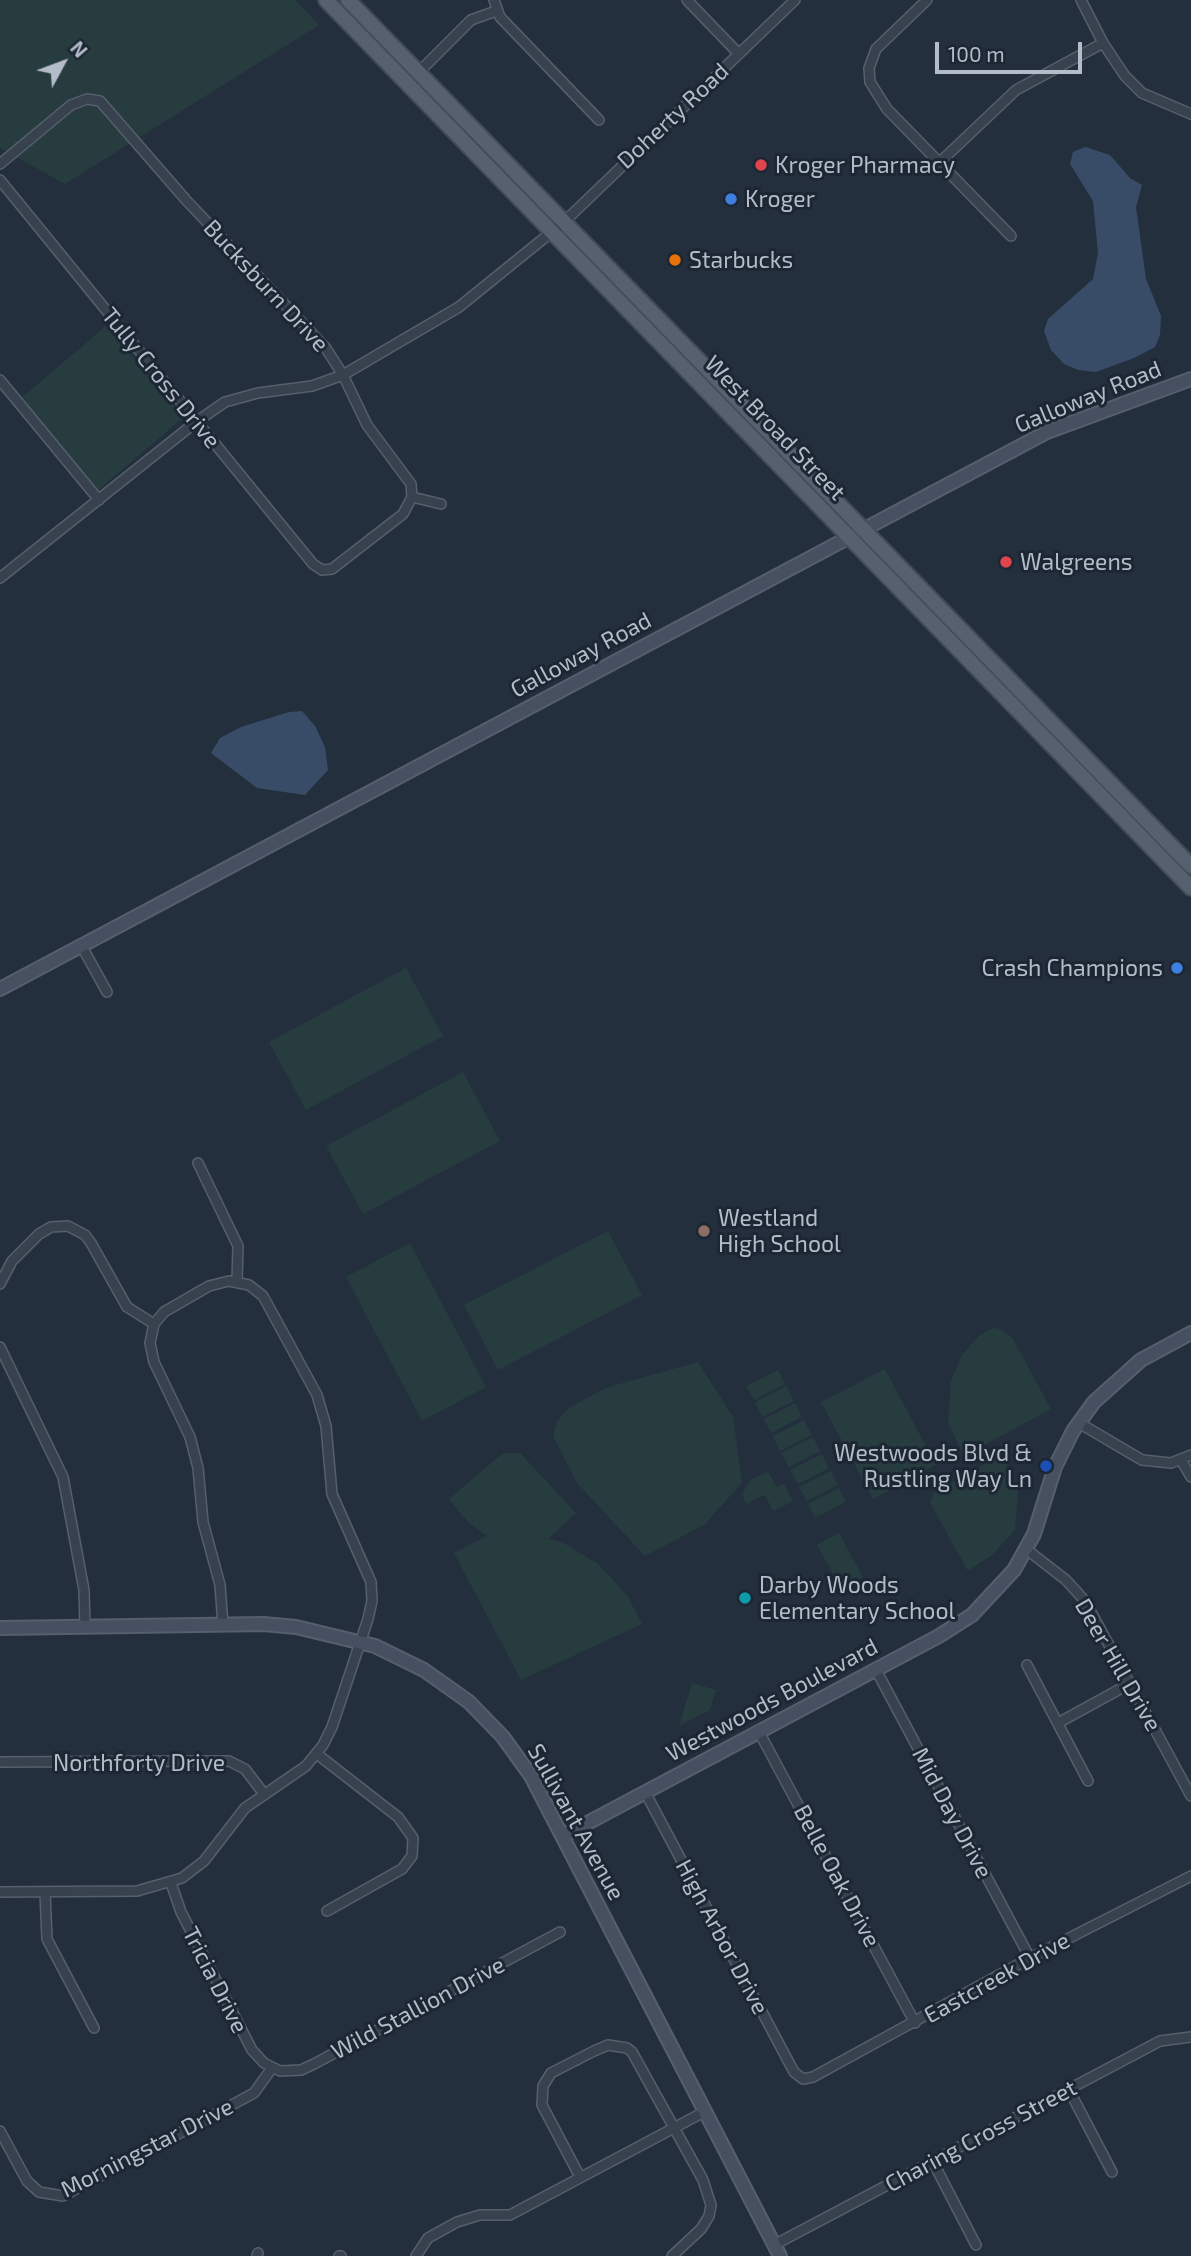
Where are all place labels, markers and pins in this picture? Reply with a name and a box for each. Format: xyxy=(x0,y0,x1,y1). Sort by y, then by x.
place label: Kroger Pharmacy xyxy=(775,151,955,179)
marker: Kroger Pharmacy xyxy=(753,157,769,173)
place label: Kroger xyxy=(745,185,815,213)
marker: Kroger xyxy=(723,191,739,207)
place label: Starbucks xyxy=(689,246,793,274)
marker: Starbucks xyxy=(667,252,683,268)
place label: Walgreens xyxy=(1020,548,1132,576)
marker: Walgreens xyxy=(998,554,1014,570)
place label: Crash Champions xyxy=(981,954,1163,982)
marker: Crash Champions xyxy=(1169,960,1185,976)
place label: Westland High School xyxy=(718,1204,841,1258)
marker: Westland High School xyxy=(696,1223,712,1239)
place label: Westwoods Blvd & Rustling Way Ln xyxy=(834,1439,1032,1493)
marker: Westwoods Blvd & Rustling Way Ln xyxy=(1038,1458,1054,1474)
place label: Darby Woods Elementary School xyxy=(759,1571,955,1625)
marker: Darby Woods Elementary School xyxy=(737,1590,753,1606)

